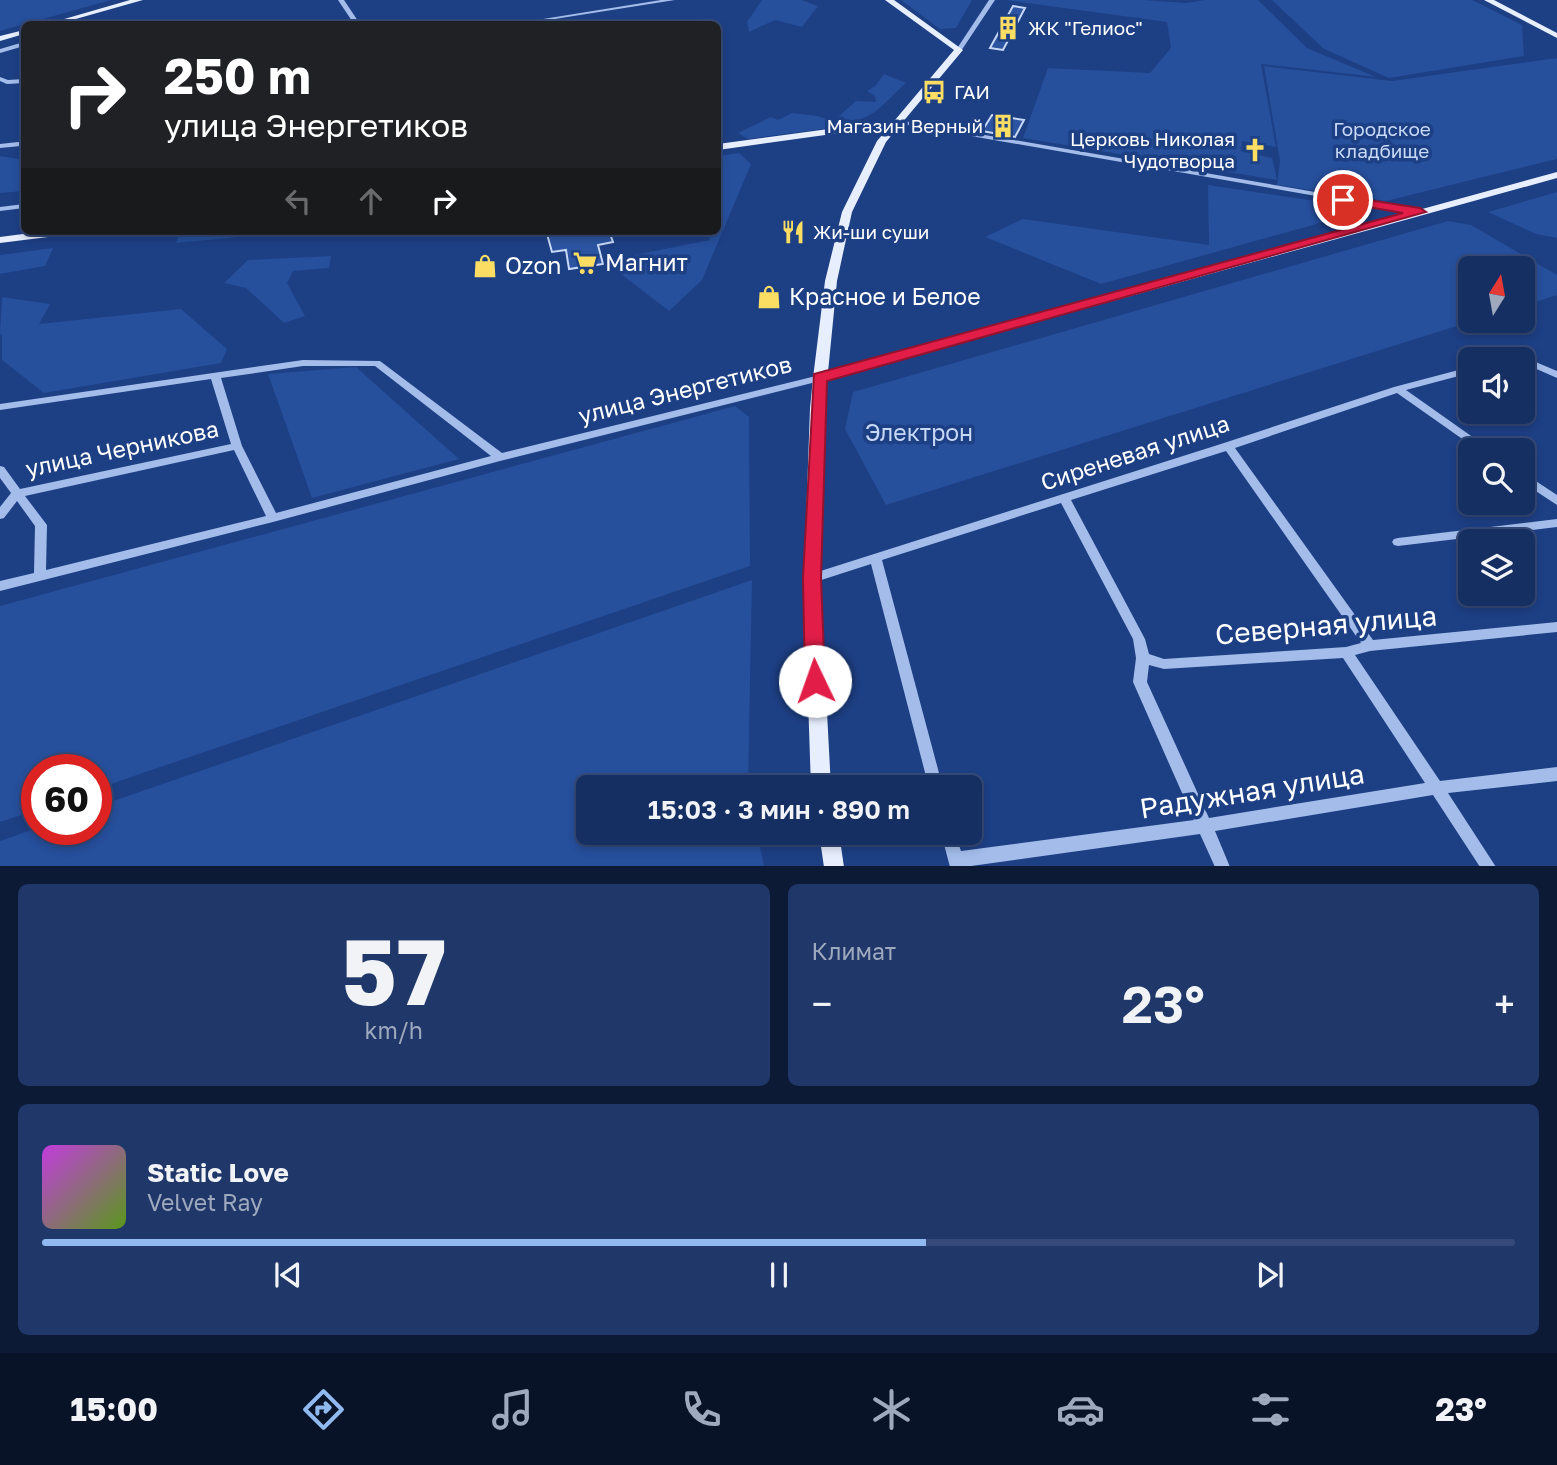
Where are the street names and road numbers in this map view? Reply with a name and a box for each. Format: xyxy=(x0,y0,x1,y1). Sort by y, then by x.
street label: улица Энергетиков xyxy=(575,349,794,429)
street label: Сиреневая улица xyxy=(1037,408,1233,496)
street label: улица Черникова xyxy=(23,414,221,482)
street label: Северная улица xyxy=(1214,598,1438,651)
street label: Радужная улица xyxy=(1137,756,1367,825)

